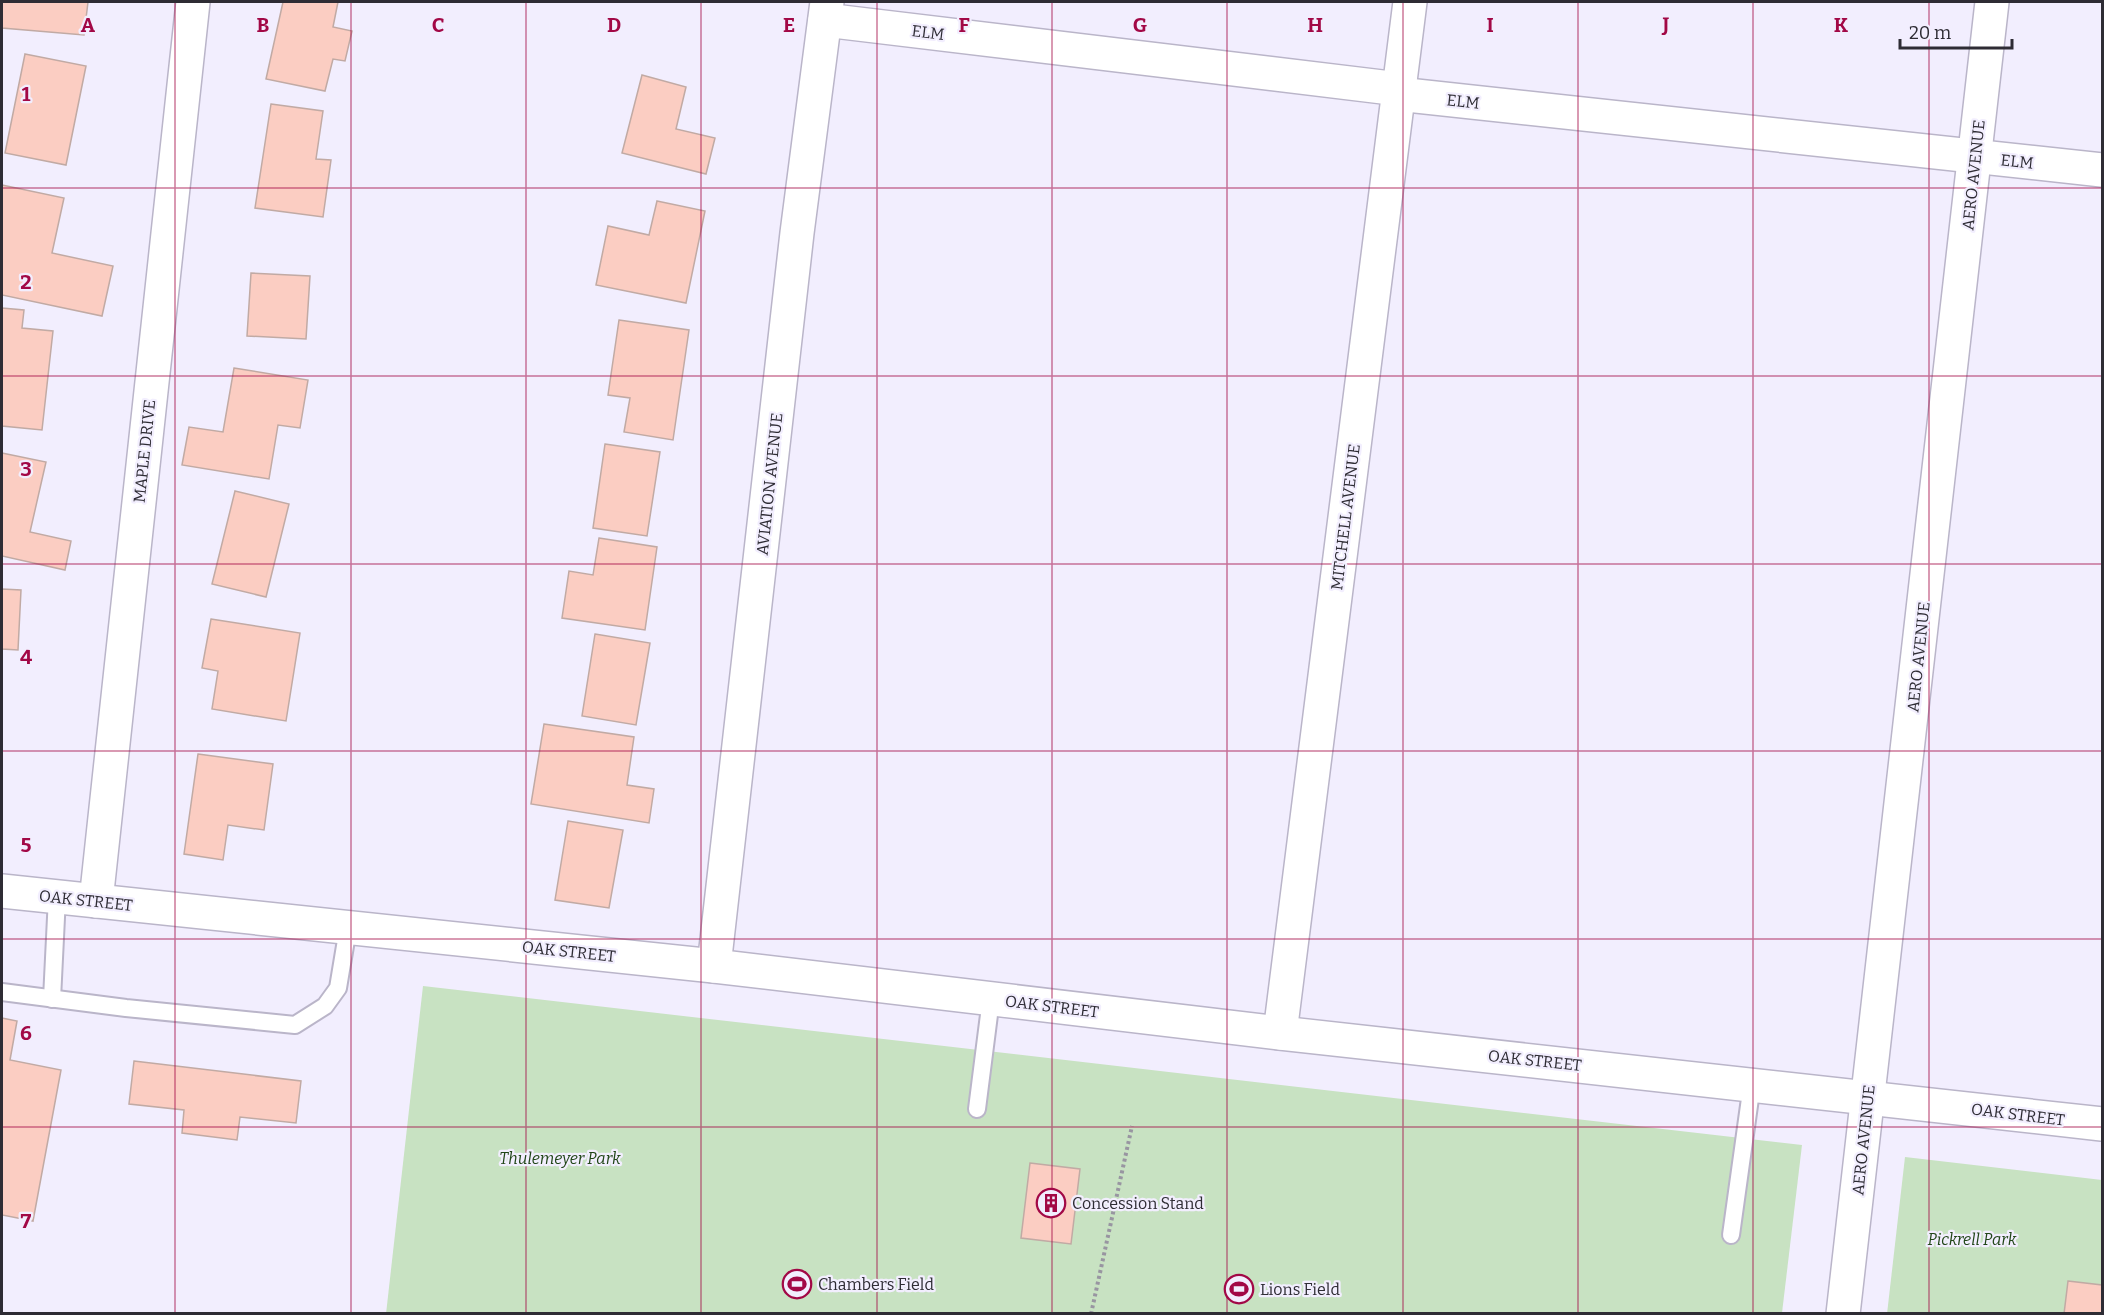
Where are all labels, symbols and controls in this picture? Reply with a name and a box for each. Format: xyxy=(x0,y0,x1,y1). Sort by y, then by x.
scale bar xyxy=(1900,12,2012,50)
text: A xyxy=(81,13,96,37)
text: B xyxy=(257,13,270,37)
text: C xyxy=(432,13,444,37)
text: D xyxy=(607,13,621,37)
text: E xyxy=(783,13,795,37)
text: F xyxy=(958,13,970,37)
text: G xyxy=(1133,13,1147,37)
text: H xyxy=(1307,13,1323,37)
text: I xyxy=(1486,13,1494,37)
text: J xyxy=(1662,13,1670,37)
text: K xyxy=(1834,13,1849,37)
street label: ELM xyxy=(910,21,945,44)
text: 20 m xyxy=(1909,22,1951,44)
text: 1 xyxy=(22,82,31,106)
street label: ELM xyxy=(1446,90,1480,113)
street label: AERO AVENUE xyxy=(1958,119,1989,231)
street label: ELM xyxy=(2000,150,2034,173)
text: 2 xyxy=(20,270,32,294)
street label: MAPLE DRIVE xyxy=(130,399,159,504)
street label: AVIATION AVENUE xyxy=(753,412,786,556)
street label: MITCHELL AVENUE xyxy=(1327,443,1364,591)
text: 3 xyxy=(20,457,32,481)
street label: AERO AVENUE xyxy=(1903,601,1934,713)
text: 4 xyxy=(20,645,32,669)
text: 5 xyxy=(21,833,32,857)
street label: OAK STREET xyxy=(38,886,134,915)
street label: OAK STREET xyxy=(521,937,617,966)
street label: OAK STREET xyxy=(1004,991,1100,1022)
text: 6 xyxy=(20,1021,32,1045)
street label: OAK STREET xyxy=(1487,1046,1583,1075)
street label: AERO AVENUE xyxy=(1848,1084,1879,1196)
street label: OAK STREET xyxy=(1970,1099,2066,1130)
park label: Thulemeyer Park xyxy=(499,1149,621,1168)
building icon: Concession Stand xyxy=(1035,1187,1067,1219)
place label: Concession Stand xyxy=(1072,1194,1204,1213)
text: 7 xyxy=(21,1209,32,1233)
park label: Pickrell Park xyxy=(1928,1230,2017,1249)
sports icon: Chambers Field xyxy=(781,1268,813,1300)
sports icon: Lions Field xyxy=(1223,1273,1255,1305)
place label: Chambers Field xyxy=(818,1275,934,1294)
place label: Lions Field xyxy=(1260,1280,1340,1299)

